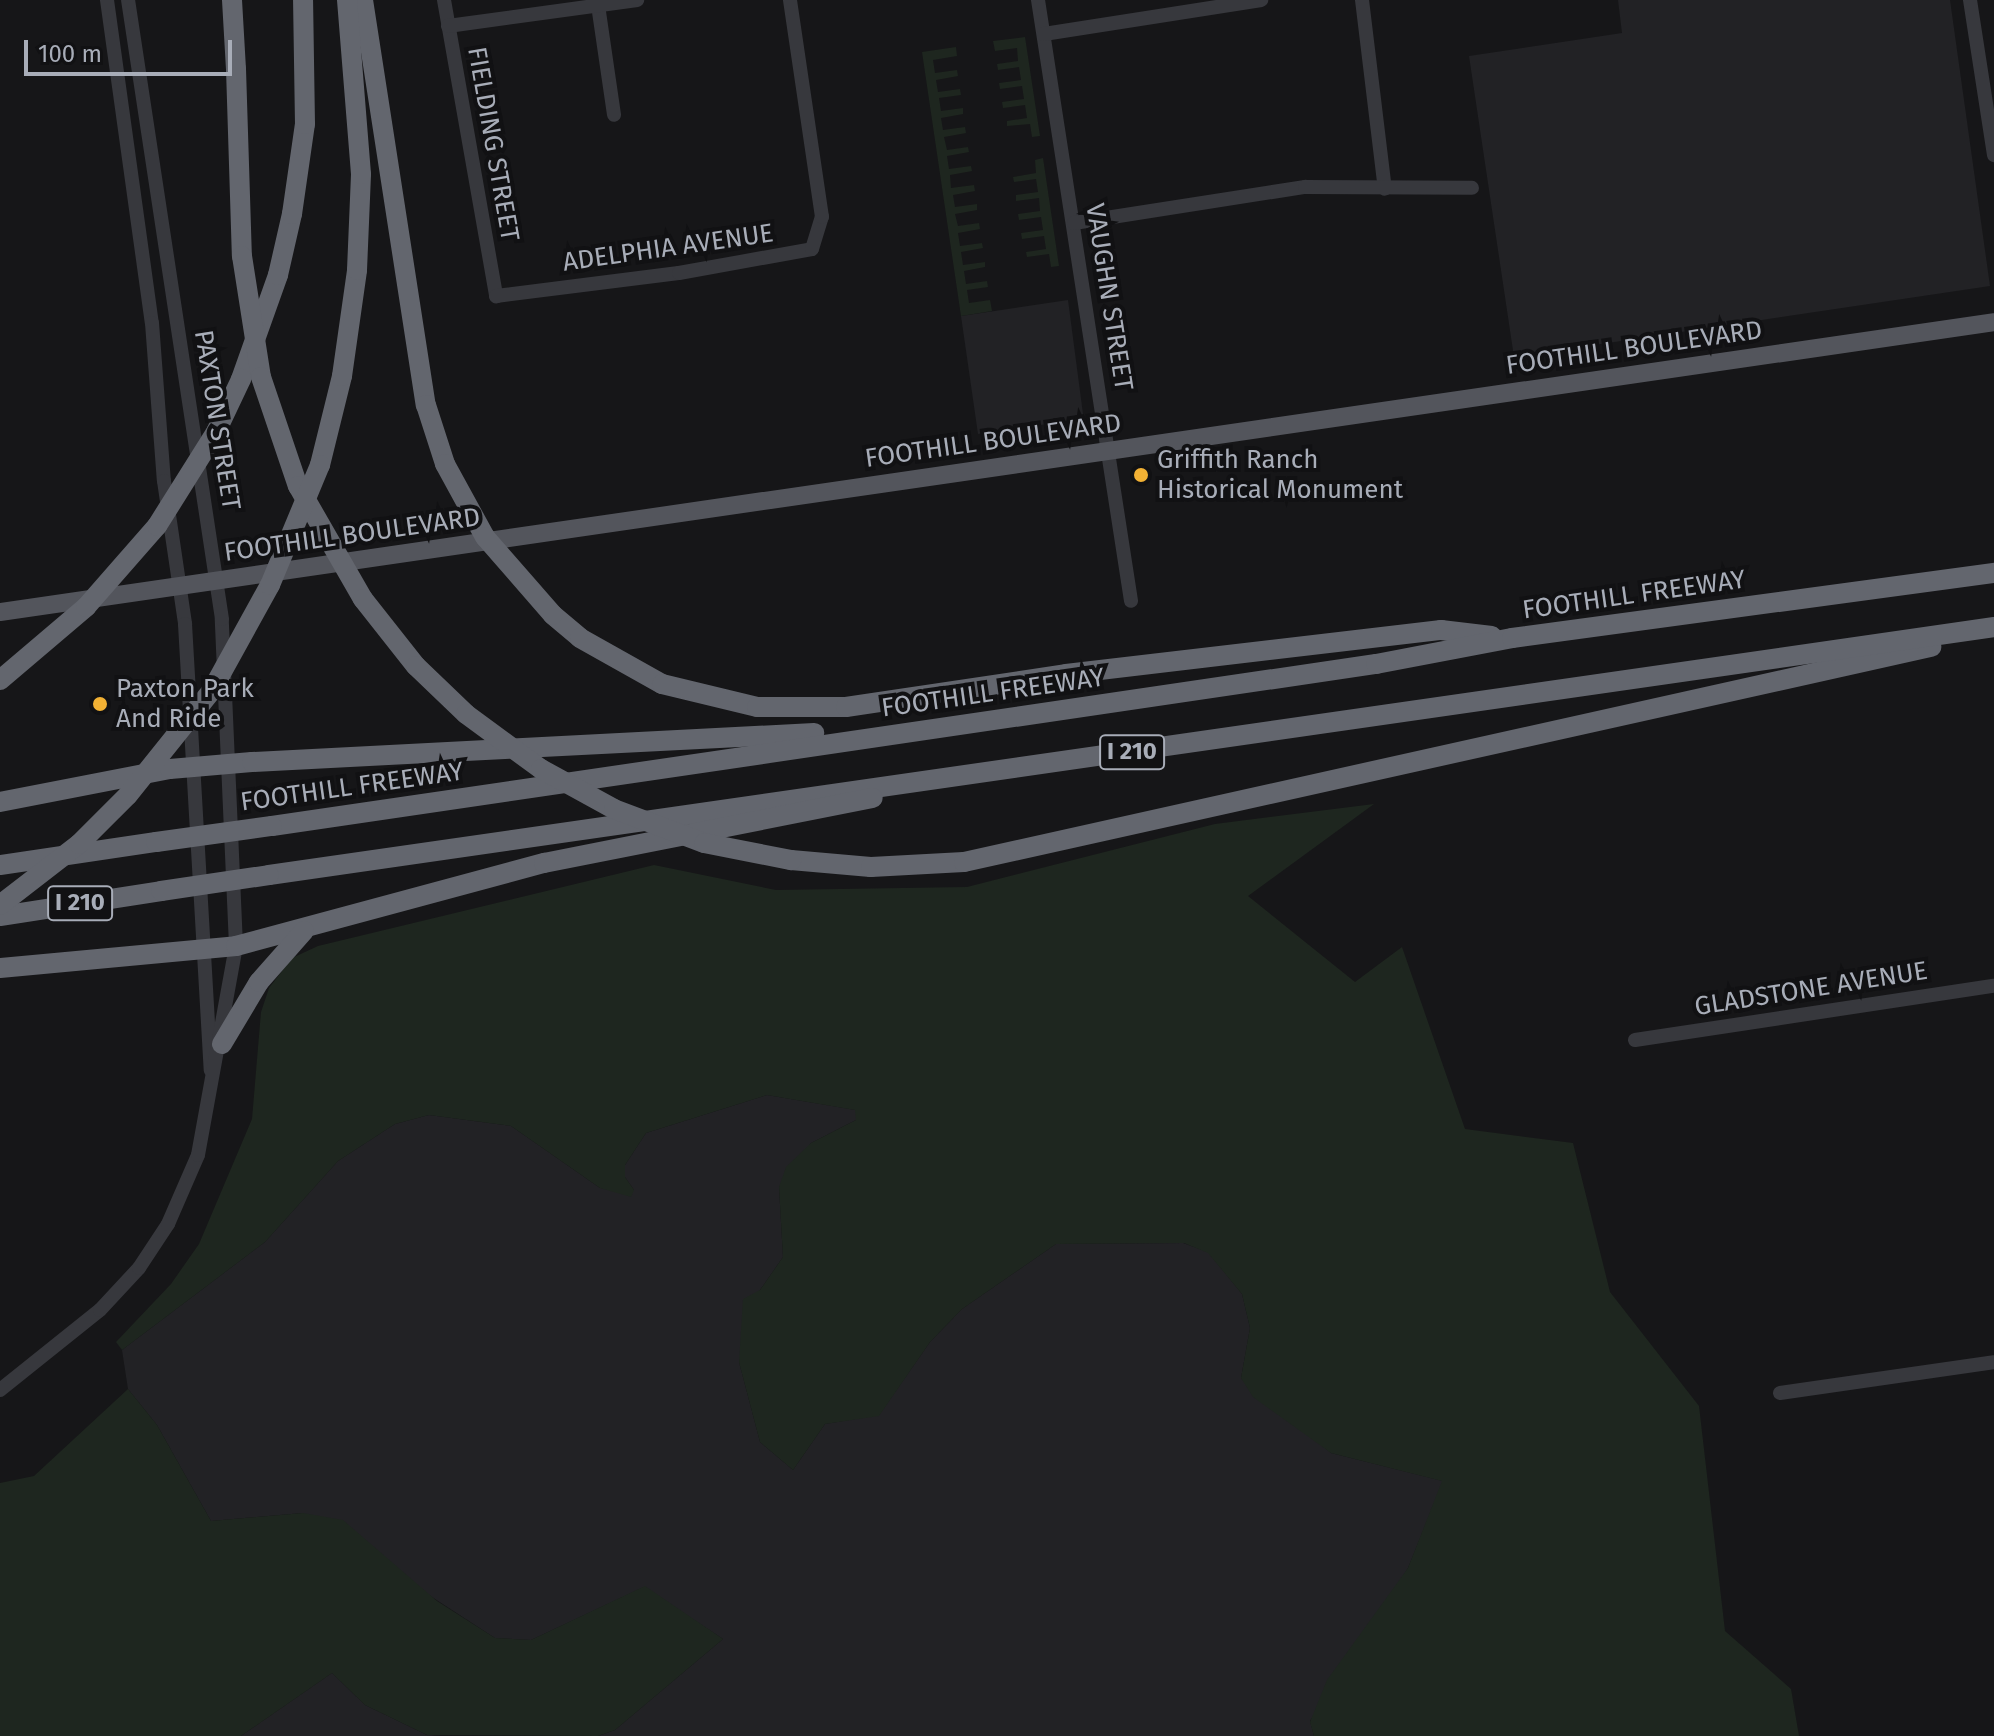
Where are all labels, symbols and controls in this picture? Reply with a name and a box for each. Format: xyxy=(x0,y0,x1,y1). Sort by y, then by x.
scale bar xyxy=(28,24,236,74)
text: 100 m xyxy=(38,40,102,68)
street label: FIELDING STREET xyxy=(461,44,525,244)
street label: VAUGHN STREET xyxy=(1079,201,1139,393)
street label: ADELPHIA AVENUE xyxy=(561,218,775,278)
street label: FOOTHILL BOULEVARD xyxy=(1504,315,1764,381)
street label: PAXTON STREET xyxy=(187,328,247,512)
street label: FOOTHILL BOULEVARD xyxy=(863,408,1123,474)
place label: Griffith Ranch Historical Monument xyxy=(1157,444,1403,506)
marker: Griffith Ranch Historical Monument xyxy=(1132,466,1150,484)
street label: FOOTHILL BOULEVARD xyxy=(222,502,482,568)
street label: FOOTHILL FREEWAY xyxy=(1521,564,1747,626)
street label: FOOTHILL FREEWAY xyxy=(880,662,1106,724)
place label: Paxton Park And Ride xyxy=(116,673,254,734)
marker: Paxton Park And Ride xyxy=(91,695,109,713)
road number: I 210 xyxy=(1098,732,1166,772)
street label: FOOTHILL FREEWAY xyxy=(239,756,465,818)
road number: I 210 xyxy=(46,883,114,923)
street label: GLADSTONE AVENUE xyxy=(1692,955,1930,1023)

